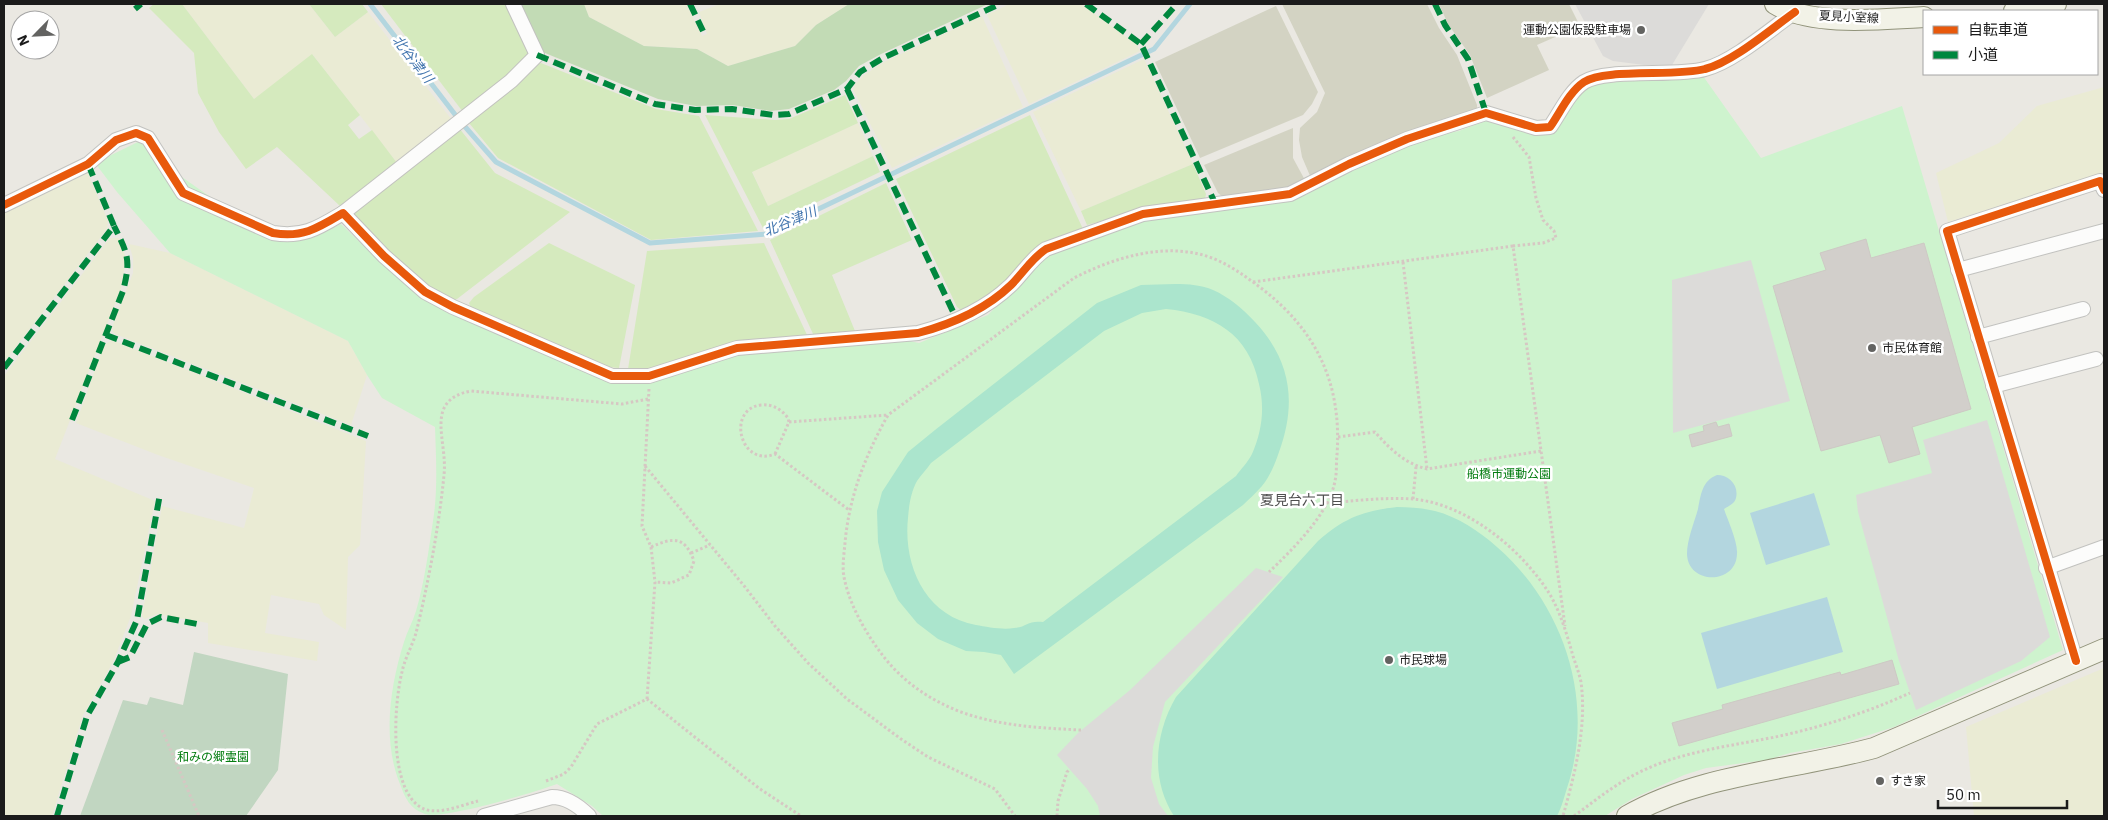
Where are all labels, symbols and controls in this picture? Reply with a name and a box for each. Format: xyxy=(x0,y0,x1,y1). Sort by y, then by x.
street label: 夏見小室線 xyxy=(1819,7,1879,26)
north arrow xyxy=(10,10,60,60)
legend xyxy=(1923,10,2098,75)
text: 自転車道 xyxy=(1968,20,2028,39)
place label: 運動公園仮設駐車場 xyxy=(1523,22,1631,37)
marker: 運動公園仮設駐車場 xyxy=(1635,24,1647,36)
water label: 北谷津川 xyxy=(389,31,439,88)
text: N xyxy=(13,32,33,49)
text: 小道 xyxy=(1968,45,1998,64)
water label: 北谷津川 xyxy=(761,201,821,240)
place label: 市民体育館 xyxy=(1882,340,1942,355)
marker: 市民体育館 xyxy=(1866,342,1878,354)
park label: 船橋市運動公園 xyxy=(1467,466,1551,481)
district label: 夏見台六丁目 xyxy=(1260,491,1344,509)
place label: 市民球場 xyxy=(1399,652,1447,667)
marker: 市民球場 xyxy=(1383,654,1395,666)
park label: 和みの郷霊園 xyxy=(177,749,249,764)
place label: すき家 xyxy=(1890,773,1926,788)
marker: すき家 xyxy=(1874,775,1886,787)
scale bar xyxy=(1938,778,2067,810)
text: 50 m xyxy=(1946,785,1981,804)

